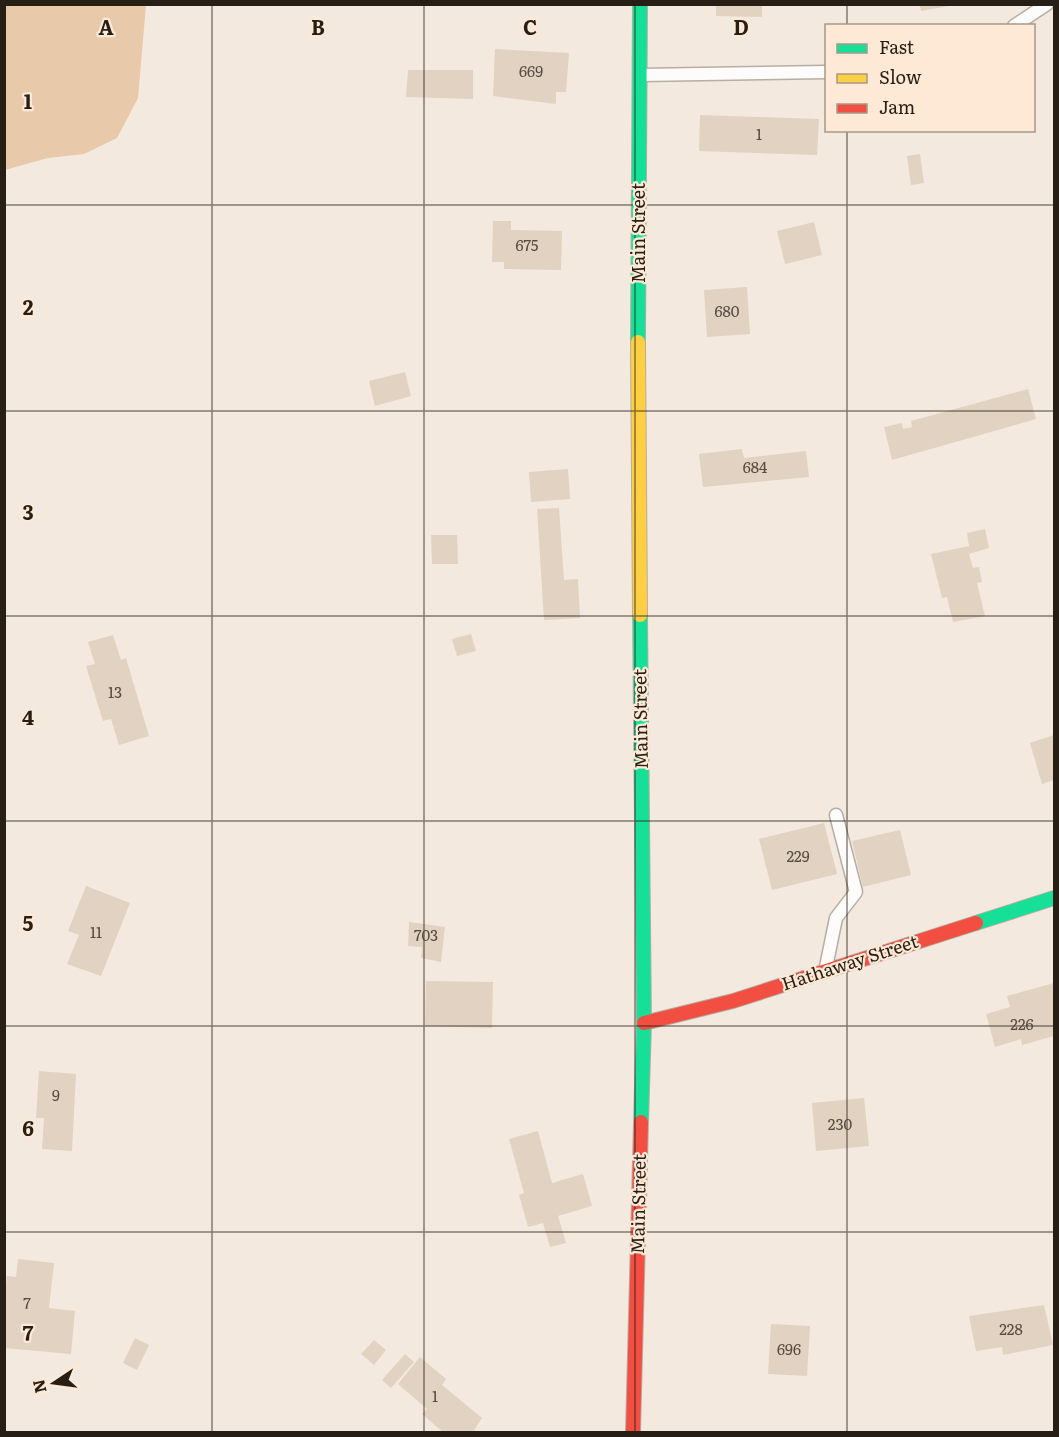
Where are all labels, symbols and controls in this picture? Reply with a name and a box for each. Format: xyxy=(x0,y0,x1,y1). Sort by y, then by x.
text: A xyxy=(98,11,114,41)
text: B xyxy=(311,11,325,41)
text: C xyxy=(523,11,537,41)
text: D xyxy=(733,11,749,41)
legend xyxy=(825,24,1035,132)
text: Fast xyxy=(879,33,915,60)
house number: 669 xyxy=(519,59,543,82)
text: Slow xyxy=(879,63,922,90)
text: 1 xyxy=(24,85,32,115)
text: Jam xyxy=(879,93,915,120)
house number: 1 xyxy=(756,122,762,145)
street label: Main Street xyxy=(624,182,651,283)
house number: 675 xyxy=(516,233,539,256)
text: 2 xyxy=(23,291,34,321)
house number: 680 xyxy=(715,299,740,322)
house number: 684 xyxy=(743,455,767,478)
text: 3 xyxy=(22,496,34,526)
street label: Main Street xyxy=(625,668,654,769)
house number: 13 xyxy=(108,680,122,703)
text: 4 xyxy=(22,701,34,731)
house number: 229 xyxy=(786,844,810,867)
text: 5 xyxy=(23,907,34,937)
house number: 11 xyxy=(90,920,102,943)
house number: 703 xyxy=(414,923,438,946)
street label: Hathaway Street xyxy=(778,927,922,996)
house number: 226 xyxy=(1010,1012,1034,1035)
house number: 9 xyxy=(52,1083,60,1106)
text: 6 xyxy=(22,1112,34,1142)
house number: 230 xyxy=(828,1112,853,1135)
street label: Main Street xyxy=(623,1153,652,1254)
house number: 7 xyxy=(23,1291,31,1314)
text: 7 xyxy=(23,1317,34,1347)
house number: 228 xyxy=(999,1317,1023,1340)
house number: 696 xyxy=(777,1337,801,1360)
north arrow xyxy=(24,1353,84,1413)
text: N xyxy=(25,1377,52,1396)
house number: 1 xyxy=(432,1384,438,1407)

